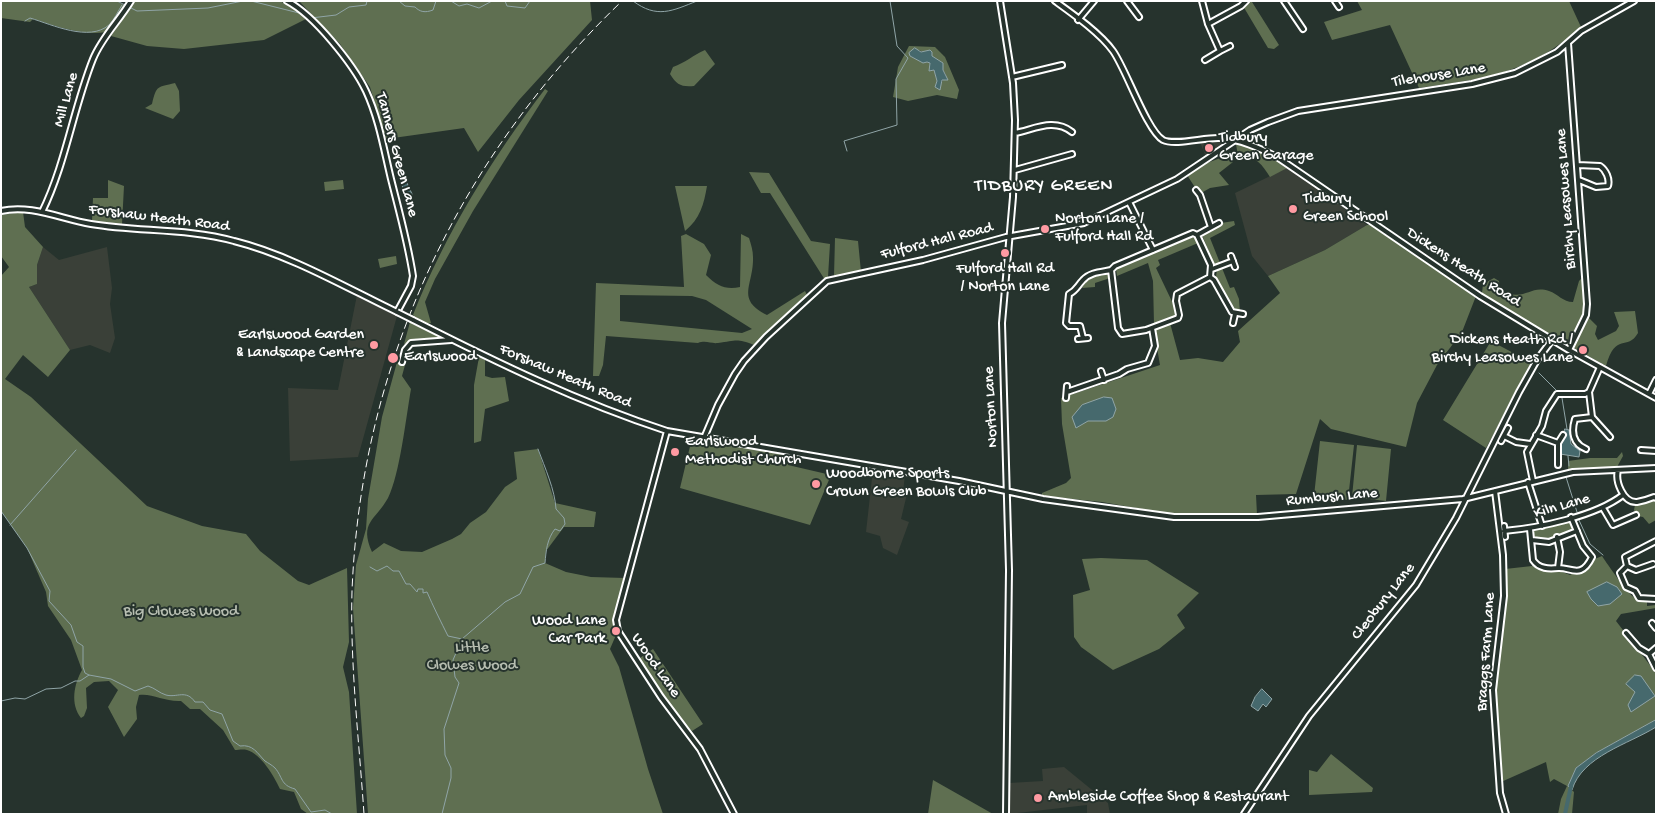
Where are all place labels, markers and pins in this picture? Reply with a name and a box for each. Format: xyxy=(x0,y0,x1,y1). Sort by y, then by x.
place label: Tidbury Green Garage xyxy=(1219,129,1314,167)
marker: Tidbury Green Garage xyxy=(1203,142,1215,154)
place label: Tidbury Green School xyxy=(1303,190,1388,228)
marker: Tidbury Green School xyxy=(1287,203,1299,215)
place label: Norton Lane / Fulford Hall Rd xyxy=(1055,210,1153,248)
marker: Norton Lane / Fulford Hall Rd xyxy=(1039,223,1051,235)
marker: Fulford Hall Rd / Norton Lane xyxy=(999,247,1011,259)
place label: Fulford Hall Rd / Norton Lane xyxy=(956,260,1054,298)
place label: Earlswood Garden & Landscape Centre xyxy=(236,326,364,364)
place label: Dickens Heath Rd / Birchy Leasowes Lane xyxy=(1432,331,1573,369)
marker: Earlswood Garden & Landscape Centre xyxy=(368,339,380,351)
marker: Dickens Heath Rd / Birchy Leasowes Lane xyxy=(1577,344,1589,356)
place label: Earlswood xyxy=(404,348,476,368)
marker: Earlswood xyxy=(386,351,400,365)
place label: Earlswood Methodist Church xyxy=(685,433,801,471)
marker: Earlswood Methodist Church xyxy=(669,446,681,458)
place label: Woodborne Sports Crown Green Bowls Club xyxy=(826,465,986,503)
marker: Woodborne Sports Crown Green Bowls Club xyxy=(810,478,822,490)
place label: Wood Lane Car Park xyxy=(532,612,606,650)
marker: Wood Lane Car Park xyxy=(610,625,622,637)
place label: Ambleside Coffee Shop & Restaurant xyxy=(1048,788,1288,808)
marker: Ambleside Coffee Shop & Restaurant xyxy=(1032,792,1044,804)

